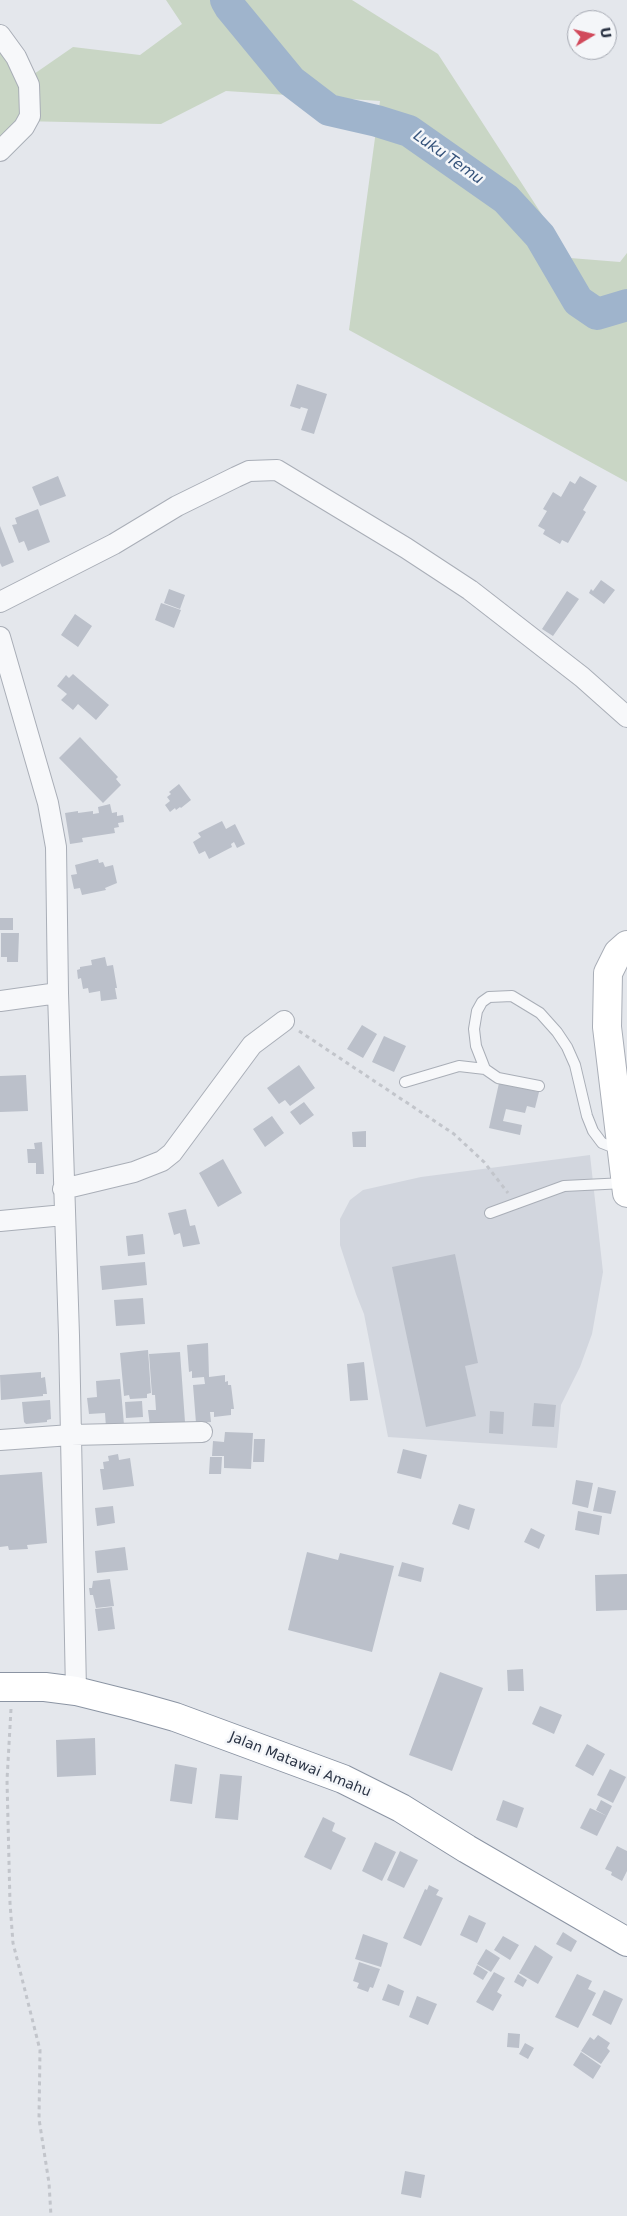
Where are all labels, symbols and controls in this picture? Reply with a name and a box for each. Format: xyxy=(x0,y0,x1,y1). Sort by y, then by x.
north arrow xyxy=(567,10,617,60)
text: U xyxy=(597,26,615,40)
water label: Luku Temu xyxy=(409,127,487,189)
street label: Jalan Matawai Amahu xyxy=(227,1729,373,1801)

